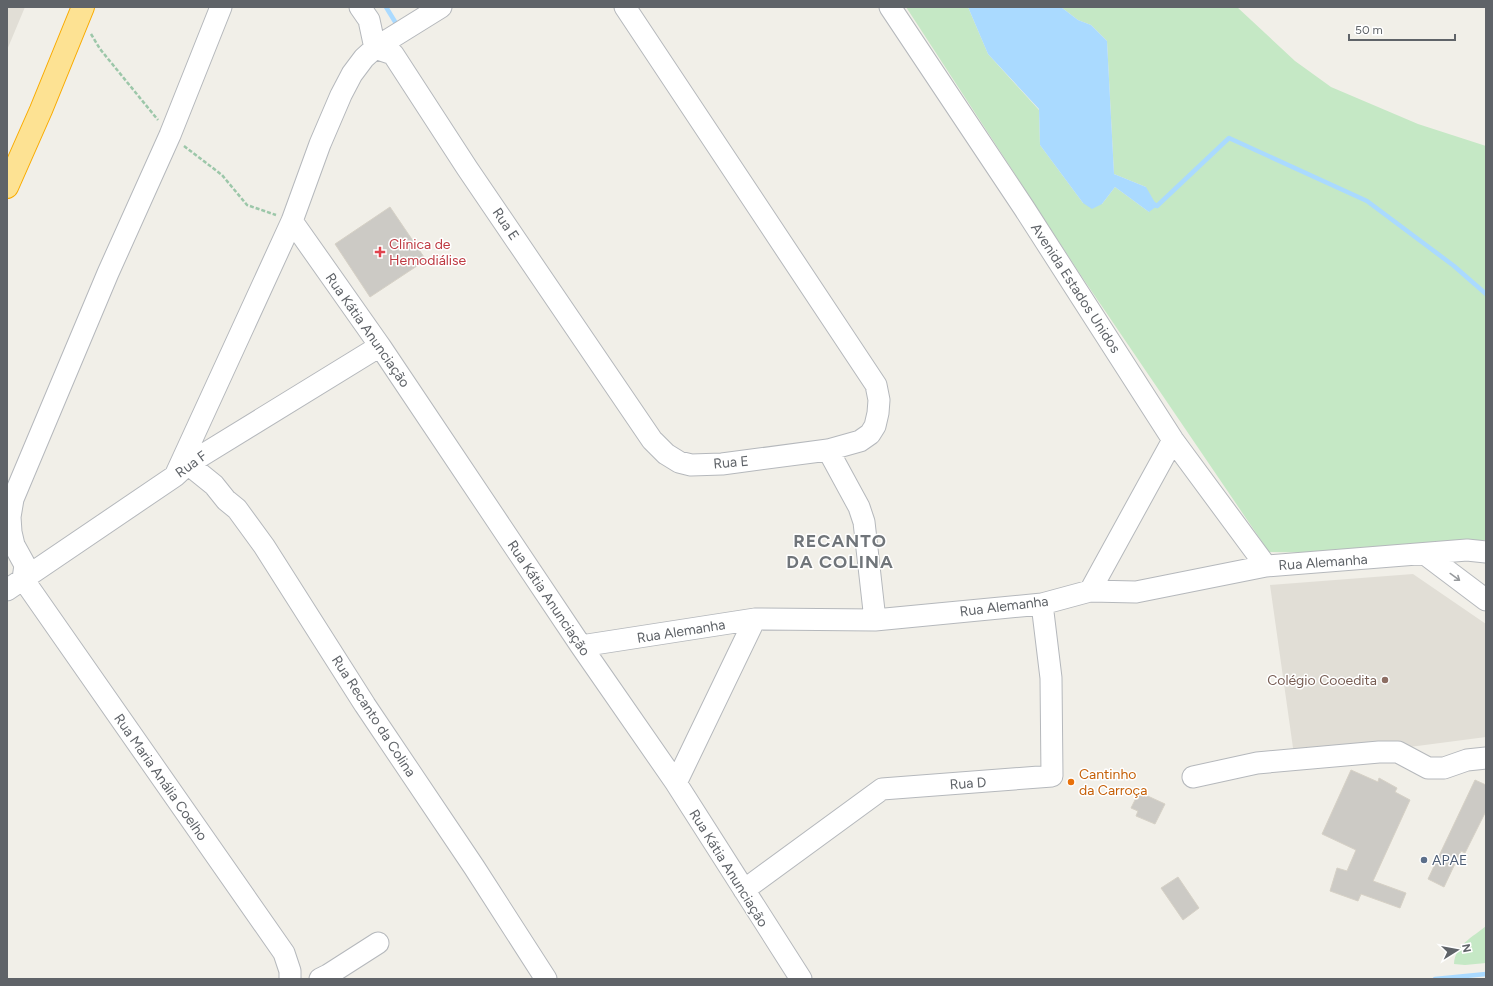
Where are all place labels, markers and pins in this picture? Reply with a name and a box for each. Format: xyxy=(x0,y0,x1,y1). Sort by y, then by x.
place label: Clínica de Hemodiálise xyxy=(389,236,467,269)
marker: Clínica de Hemodiálise xyxy=(374,246,386,258)
place label: Colégio Cooedita xyxy=(1267,672,1377,689)
marker: Colégio Cooedita xyxy=(1380,675,1390,685)
place label: Cantinho da Carroça xyxy=(1079,766,1147,799)
marker: Cantinho da Carroça xyxy=(1066,777,1076,787)
place label: APAE xyxy=(1432,852,1467,869)
marker: APAE xyxy=(1419,855,1429,865)

